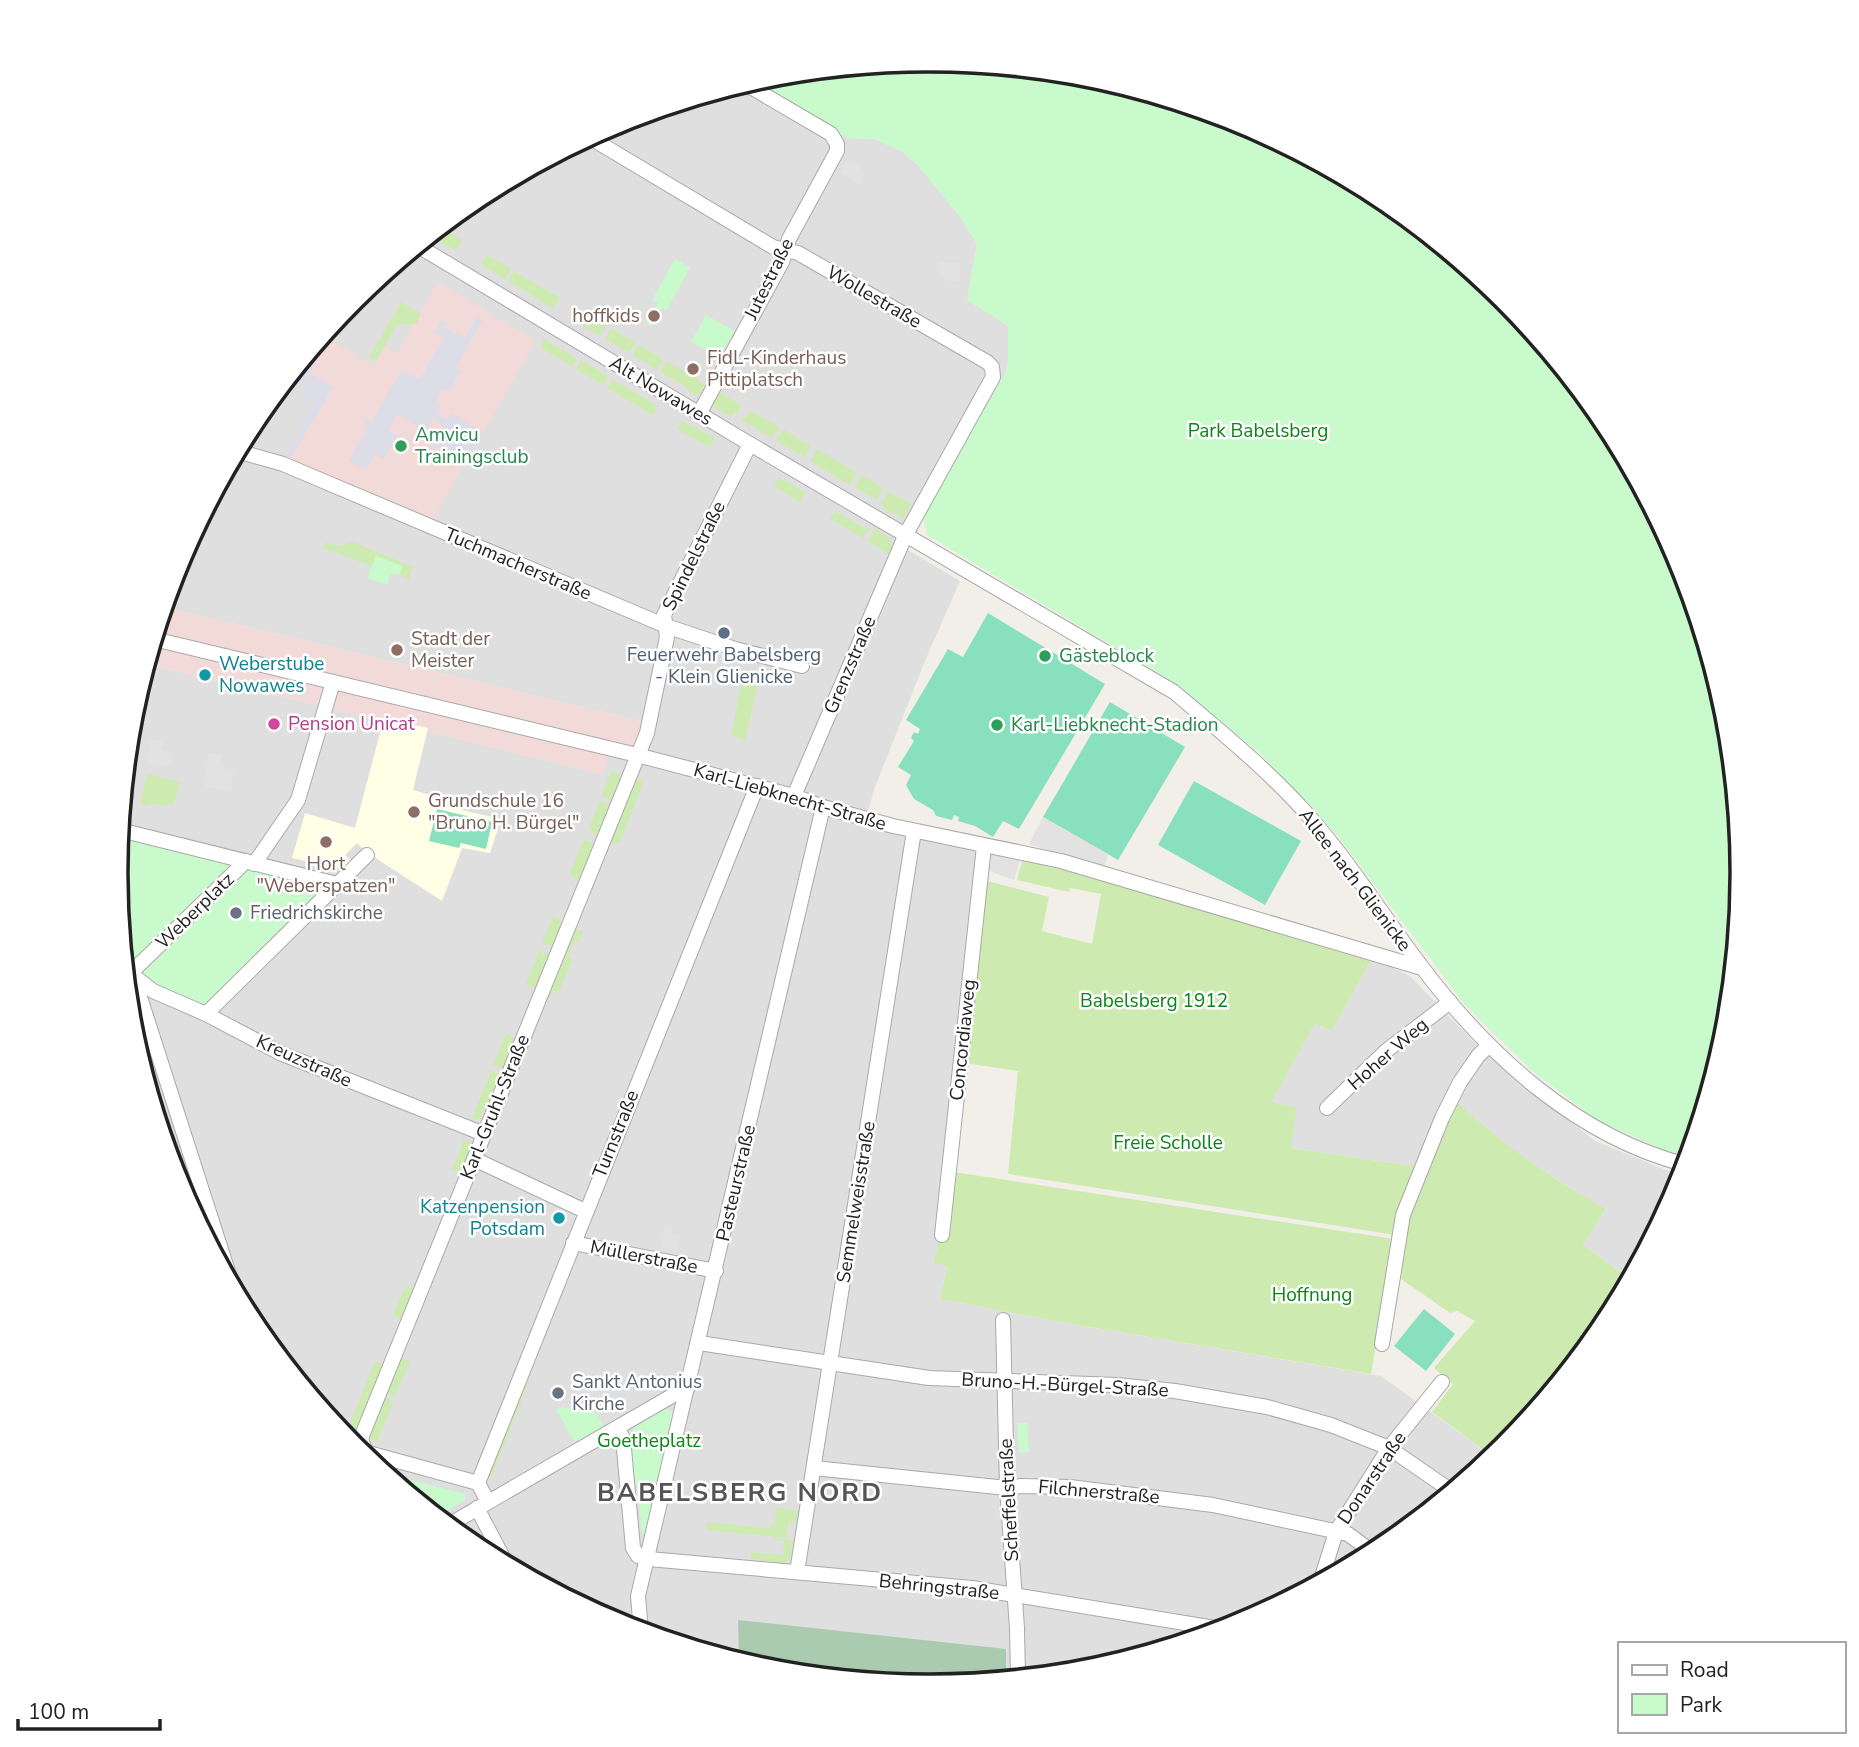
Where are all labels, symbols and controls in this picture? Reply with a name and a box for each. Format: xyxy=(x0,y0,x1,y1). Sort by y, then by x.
street label: Jutestraße xyxy=(738,234,800,325)
street label: Wollestraße xyxy=(822,259,926,335)
place label: hoffkids xyxy=(572,303,640,329)
marker: hoffkids xyxy=(646,308,662,324)
place label: FidL-Kinderhaus Pittiplatsch xyxy=(707,345,846,393)
street label: Alt Nowawes xyxy=(605,350,717,432)
marker: FidL-Kinderhaus Pittiplatsch xyxy=(685,361,701,377)
park label: Park Babelsberg xyxy=(1188,418,1328,444)
place label: Amvicu Trainingsclub xyxy=(415,422,529,470)
marker: Amvicu Trainingsclub xyxy=(393,438,409,454)
street label: Spindelstraße xyxy=(656,497,732,615)
street label: Tuchmacherstraße xyxy=(441,521,595,607)
street label: Grenzstraße xyxy=(818,612,882,718)
marker: Feuerwehr Babelsberg - Klein Glienicke xyxy=(716,625,732,641)
place label: Stadt der Meister xyxy=(411,626,490,674)
marker: Stadt der Meister xyxy=(389,642,405,658)
place label: Feuerwehr Babelsberg - Klein Glienicke xyxy=(627,642,821,690)
place label: Gästeblock xyxy=(1059,643,1155,669)
marker: Gästeblock xyxy=(1037,648,1053,664)
place label: Weberstube Nowawes xyxy=(219,651,324,699)
marker: Weberstube Nowawes xyxy=(197,667,213,683)
place label: Pension Unicat xyxy=(288,711,415,737)
place label: Karl-Liebknecht-Stadion xyxy=(1011,712,1219,738)
marker: Pension Unicat xyxy=(266,716,282,732)
marker: Karl-Liebknecht-Stadion xyxy=(989,717,1005,733)
street label: Karl-Liebknecht-Straße xyxy=(691,757,889,837)
place label: Grundschule 16 "Bruno H. Bürgel" xyxy=(428,788,579,836)
street label: Allee nach Glienicke xyxy=(1293,803,1417,957)
marker: Grundschule 16 "Bruno H. Bürgel" xyxy=(406,804,422,820)
marker: Hort "Weberspatzen" xyxy=(318,834,334,850)
place label: Hort "Weberspatzen" xyxy=(256,851,396,899)
street label: Weberplatz xyxy=(150,867,240,955)
place label: Friedrichskirche xyxy=(250,900,383,926)
marker: Friedrichskirche xyxy=(228,905,244,921)
street label: Concordiaweg xyxy=(944,978,982,1102)
park label: Babelsberg 1912 xyxy=(1080,988,1228,1014)
street label: Hoher Weg xyxy=(1342,1012,1434,1096)
street label: Kreuzstraße xyxy=(252,1028,356,1094)
street label: Karl-Gruhl-Straße xyxy=(454,1031,536,1183)
street label: Turnstraße xyxy=(587,1086,645,1182)
street label: Semmelweisstraße xyxy=(830,1119,882,1285)
street label: Pasteurstraße xyxy=(710,1122,762,1244)
park label: Freie Scholle xyxy=(1113,1130,1223,1156)
place label: Katzenpension Potsdam xyxy=(420,1194,545,1242)
marker: Katzenpension Potsdam xyxy=(551,1210,567,1226)
street label: Müllerstraße xyxy=(588,1234,700,1280)
park label: Hoffnung xyxy=(1272,1282,1352,1308)
street label: Bruno-H.-Bürgel-Straße xyxy=(961,1367,1169,1403)
place label: Sankt Antonius Kirche xyxy=(572,1369,702,1417)
marker: Sankt Antonius Kirche xyxy=(550,1385,566,1401)
street label: Donarstraße xyxy=(1331,1427,1413,1529)
park label: Goetheplatz xyxy=(597,1428,701,1454)
street label: Scheffelstraße xyxy=(993,1438,1025,1562)
street label: Filchnerstraße xyxy=(1037,1474,1161,1510)
district label: BABELSBERG NORD xyxy=(597,1475,883,1510)
street label: Behringstraße xyxy=(877,1568,1001,1606)
legend xyxy=(1618,1642,1845,1733)
text: Road xyxy=(1680,1656,1729,1684)
scale bar xyxy=(18,1688,159,1732)
text: Park xyxy=(1680,1691,1722,1719)
text: 100 m xyxy=(28,1698,89,1726)

